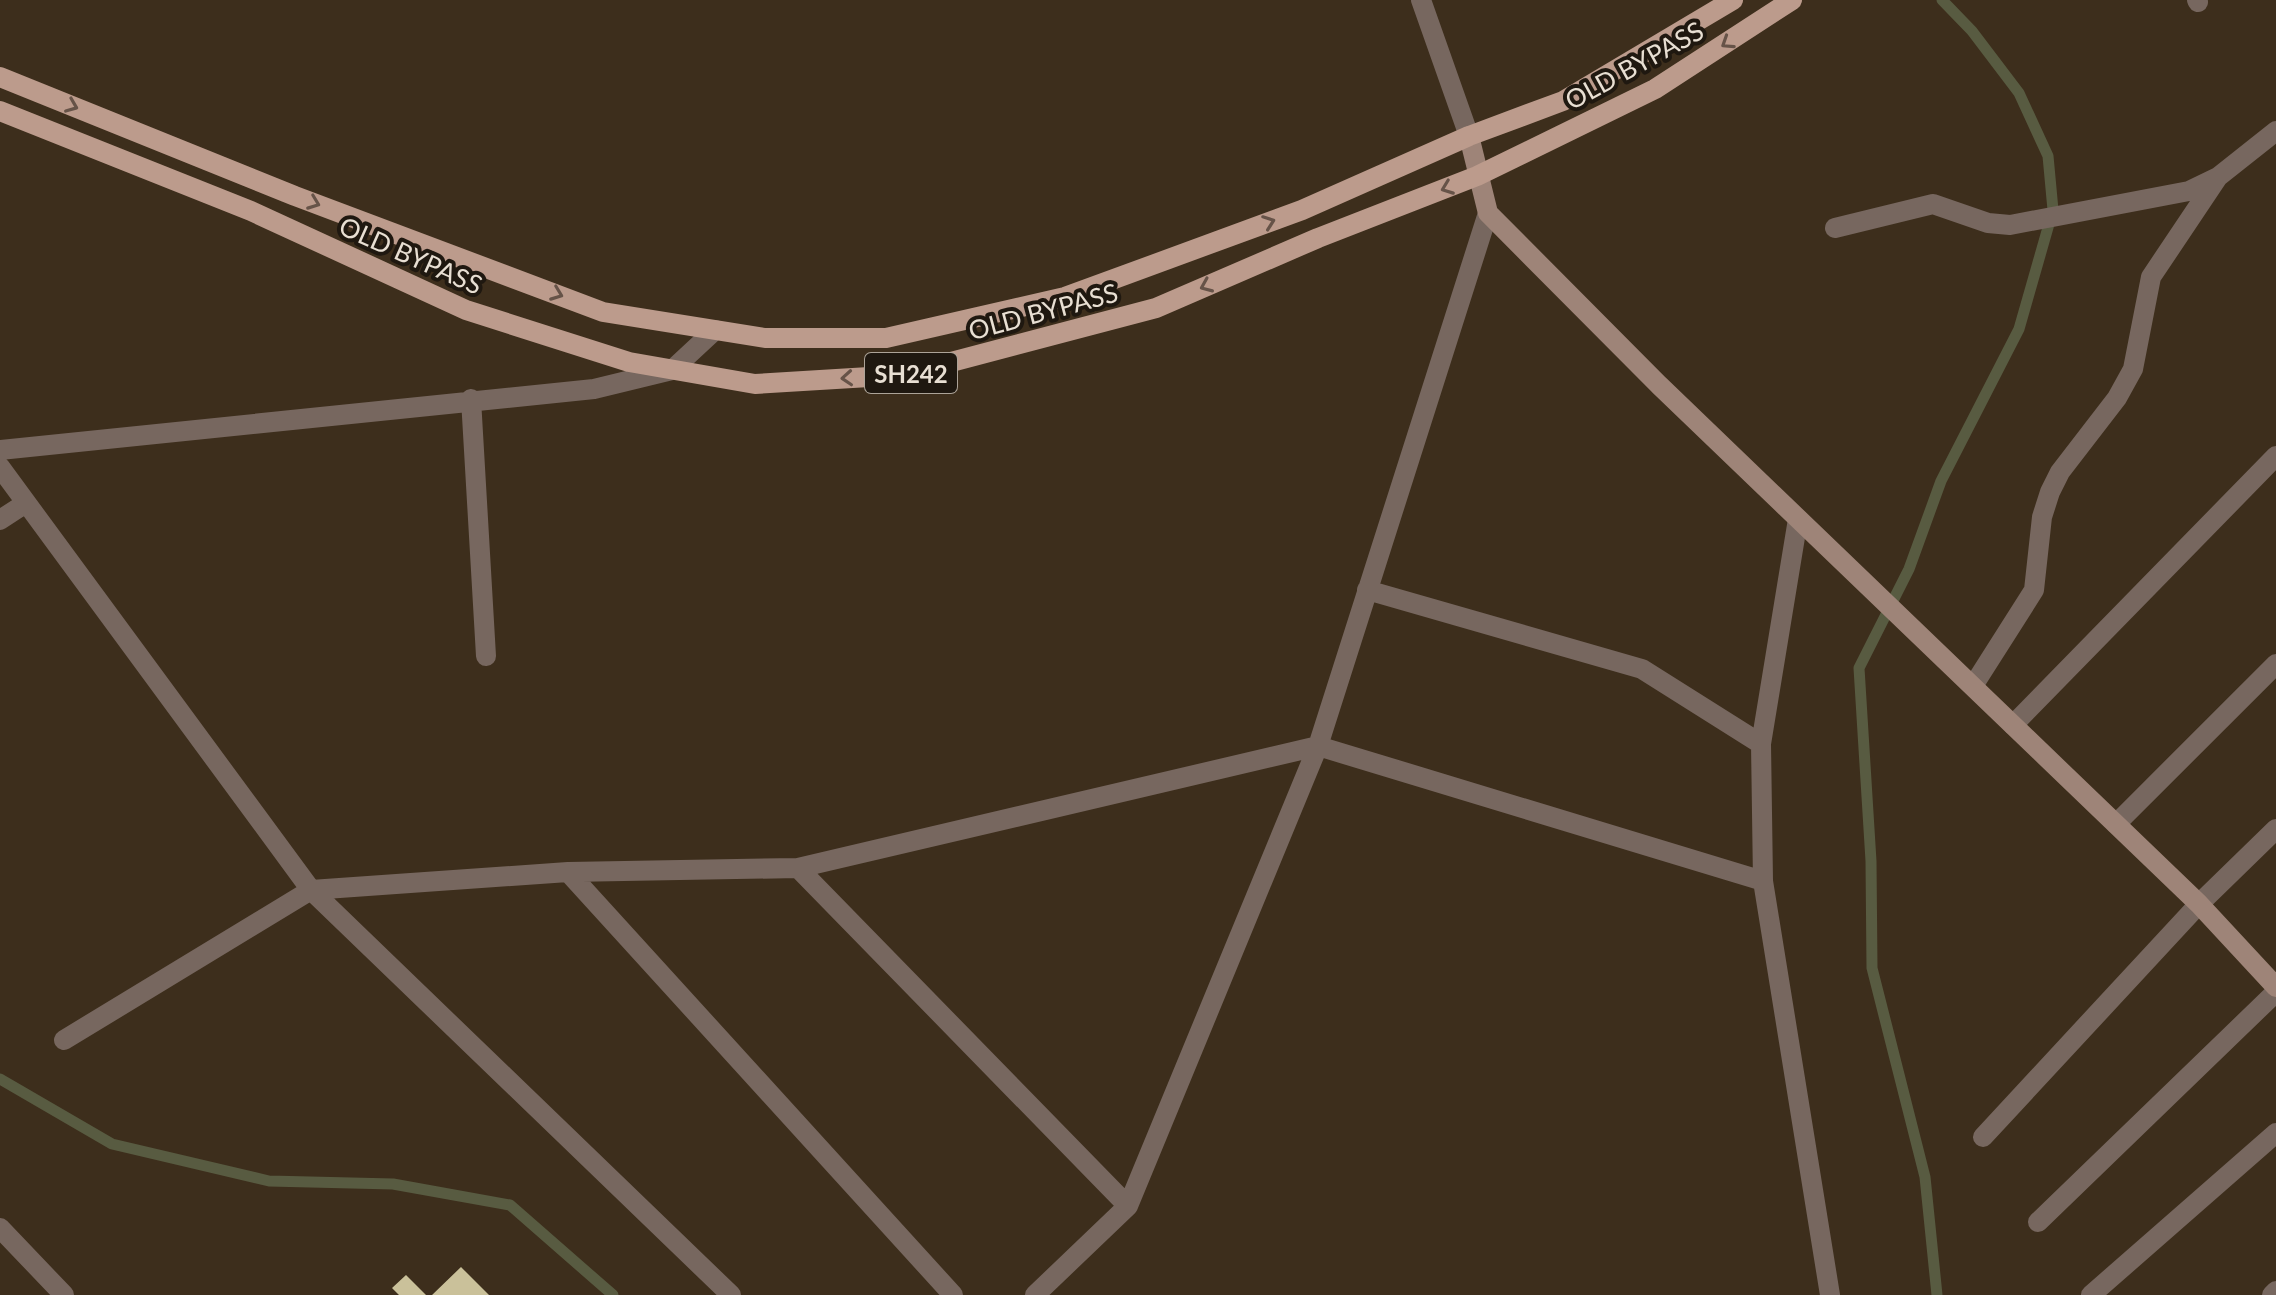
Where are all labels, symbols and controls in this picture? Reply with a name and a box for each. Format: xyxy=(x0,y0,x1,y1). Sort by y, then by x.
street label: OLD BYPASS xyxy=(1559,14,1709,116)
one-way arrow xyxy=(1721,33,1735,48)
one-way arrow xyxy=(64,96,78,112)
one-way arrow xyxy=(1441,178,1455,195)
one-way arrow xyxy=(306,193,320,210)
street label: OLD BYPASS xyxy=(335,209,487,301)
one-way arrow xyxy=(1262,215,1276,231)
street label: OLD BYPASS xyxy=(965,276,1121,346)
one-way arrow xyxy=(1200,276,1214,292)
one-way arrow xyxy=(549,284,563,301)
road number: SH242 xyxy=(865,353,957,393)
one-way arrow xyxy=(840,370,853,387)

